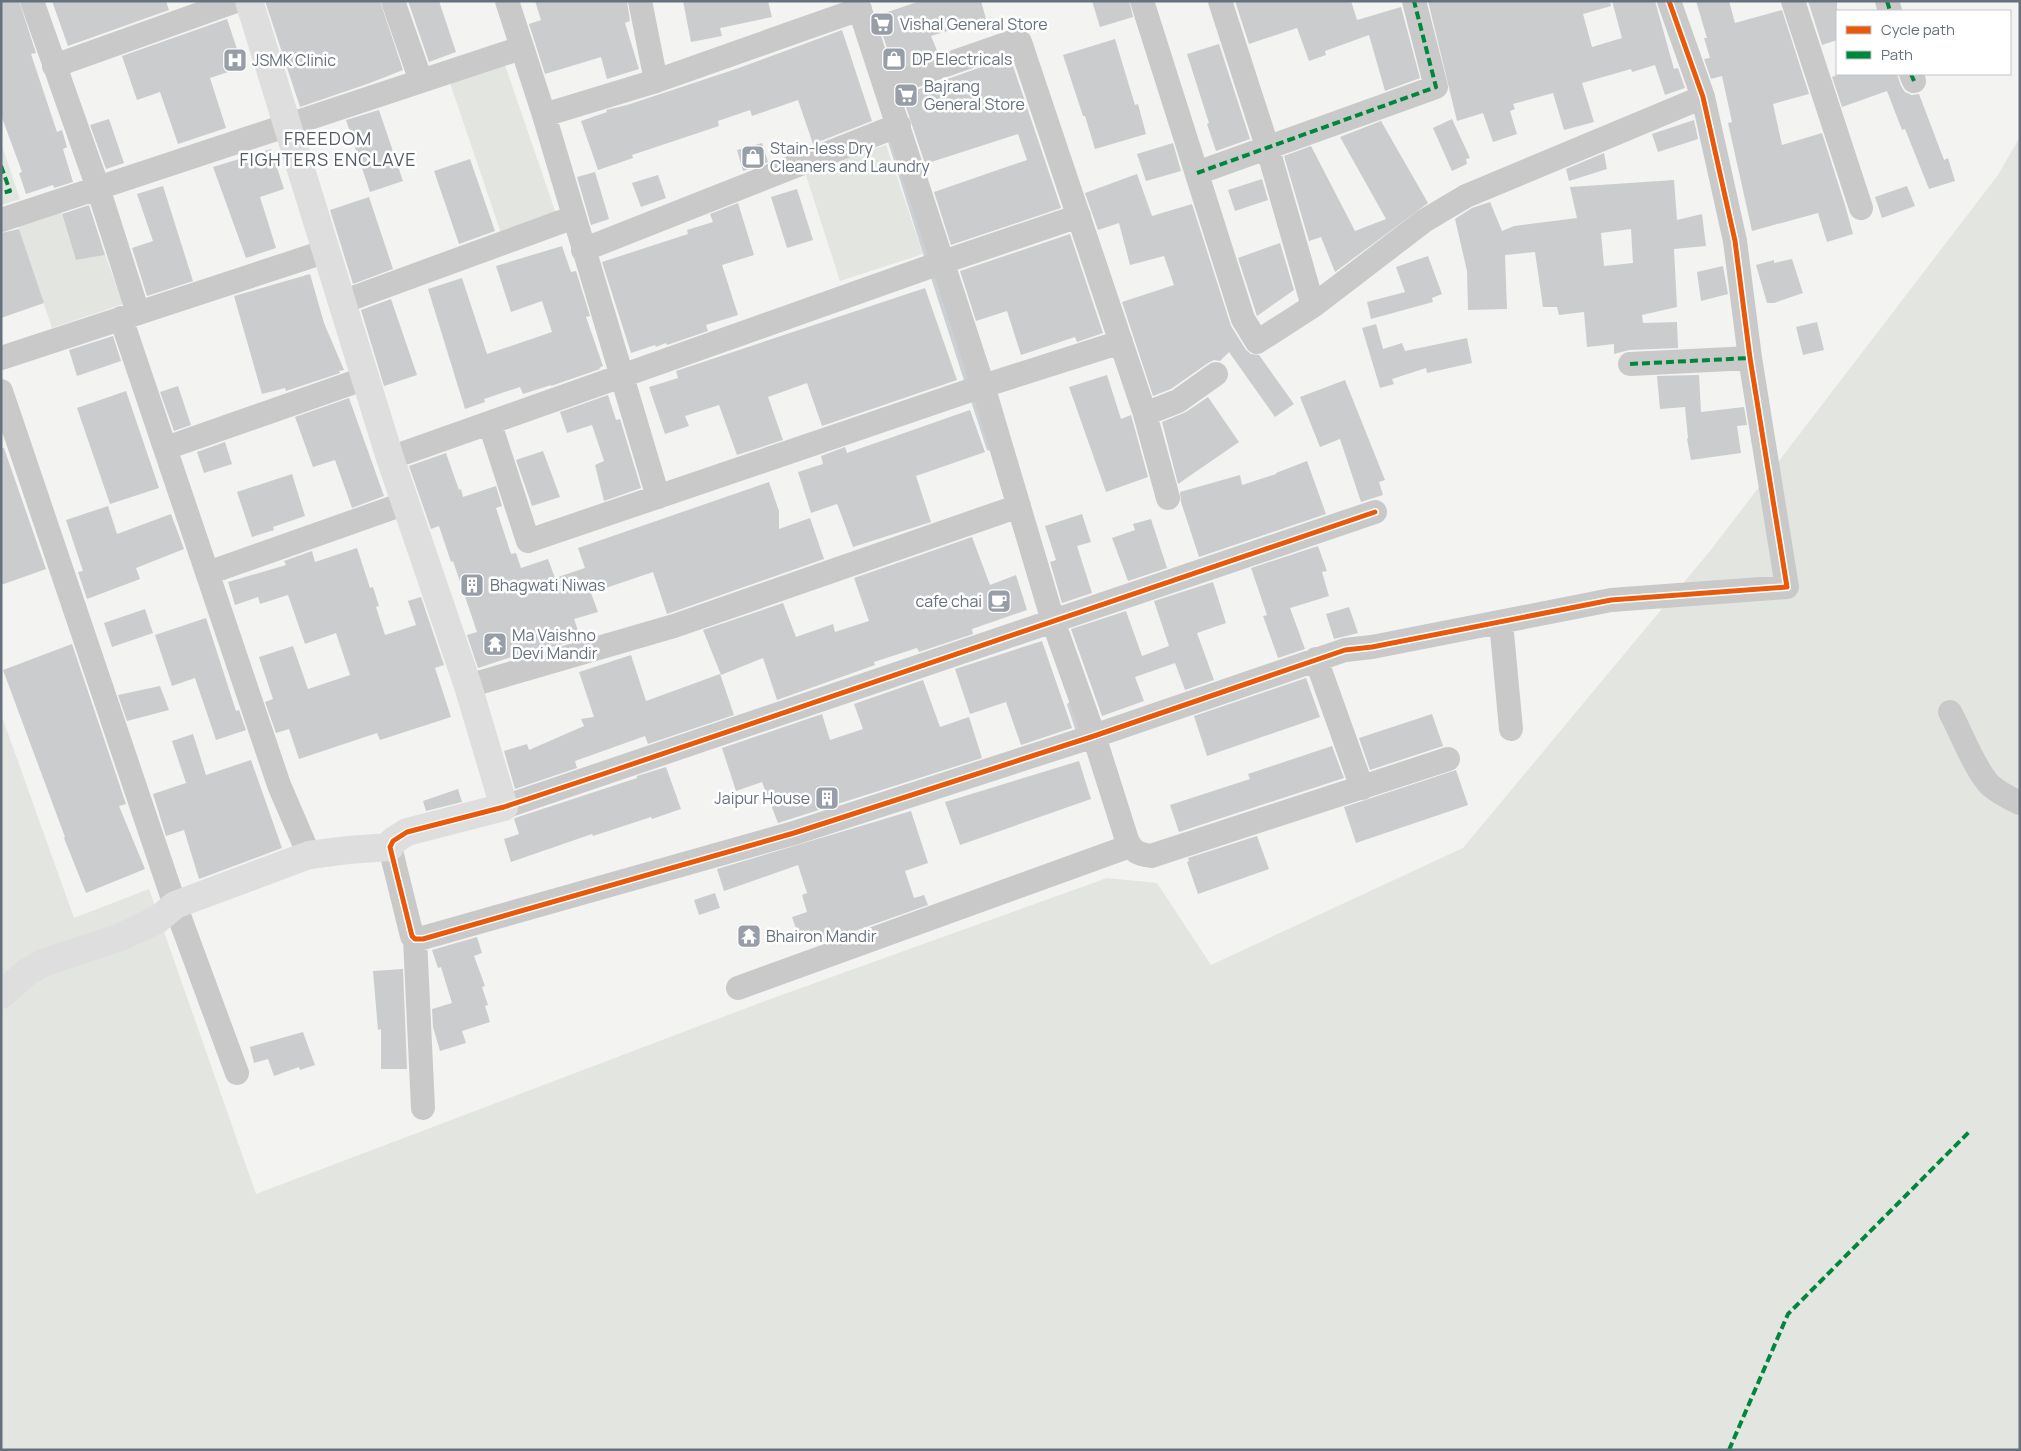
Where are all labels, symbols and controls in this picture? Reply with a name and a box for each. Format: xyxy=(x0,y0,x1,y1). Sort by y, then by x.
legend xyxy=(1836,10,2011,75)
supermarket icon: Vishal General Store xyxy=(869,11,895,37)
place label: Vishal General Store xyxy=(900,13,1048,35)
text: Cycle path xyxy=(1881,19,1955,40)
text: Path xyxy=(1881,44,1913,65)
shop icon: DP Electricals xyxy=(881,46,907,72)
hospital icon: JSMK Clinic xyxy=(222,47,248,73)
place label: DP Electricals xyxy=(912,48,1012,70)
place label: JSMK Clinic xyxy=(252,49,336,71)
place label: Bajrang General Store xyxy=(924,75,1025,115)
supermarket icon: Bajrang General Store xyxy=(893,82,919,108)
district label: FREEDOM FIGHTERS ENCLAVE xyxy=(239,126,417,171)
place label: Stain-less Dry Cleaners and Laundry xyxy=(770,137,930,177)
shop icon: Stain-less Dry Cleaners and Laundry xyxy=(740,144,766,170)
building icon: Bhagwati Niwas xyxy=(459,572,485,598)
place label: Bhagwati Niwas xyxy=(490,574,605,596)
cafe icon: cafe chai xyxy=(986,588,1012,614)
place label: cafe chai xyxy=(915,590,982,612)
place label: Ma Vaishno Devi Mandir xyxy=(512,624,598,664)
temple icon: Ma Vaishno Devi Mandir xyxy=(482,631,508,657)
building icon: Jaipur House xyxy=(814,785,840,811)
place label: Jaipur House xyxy=(714,787,810,809)
temple icon: Bhairon Mandir xyxy=(736,923,762,949)
place label: Bhairon Mandir xyxy=(766,925,877,947)

